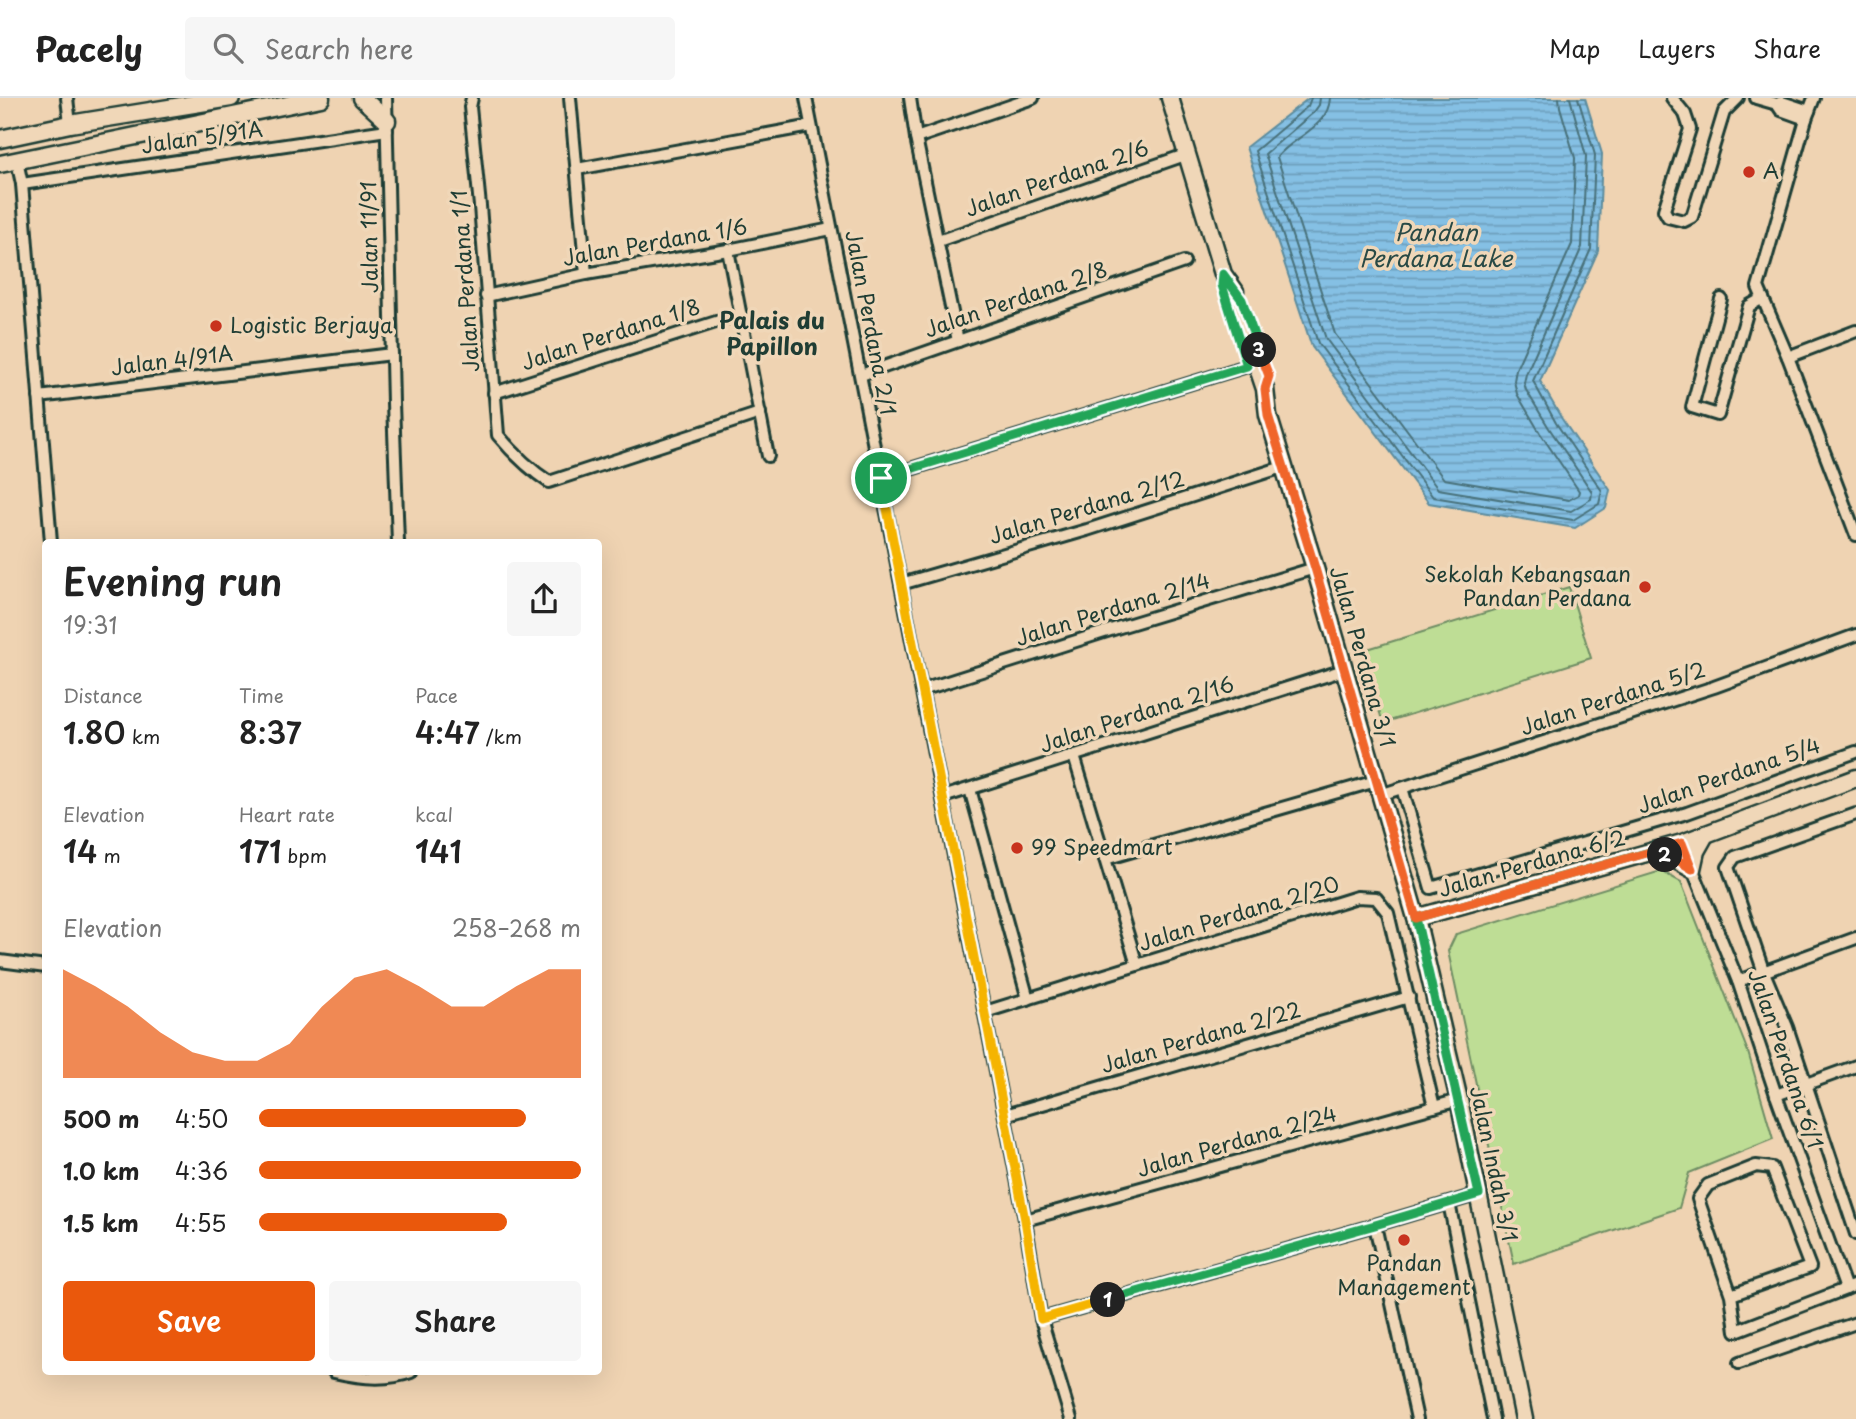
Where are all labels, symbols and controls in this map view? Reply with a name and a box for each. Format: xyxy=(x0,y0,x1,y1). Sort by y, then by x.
search box xyxy=(185,17,675,80)
text: Pacely xyxy=(35,23,143,73)
icon: search xyxy=(209,29,247,67)
text: Search here xyxy=(265,29,413,68)
text: Map xyxy=(1549,30,1600,66)
text: Layers xyxy=(1638,30,1715,66)
text: Share xyxy=(1753,30,1821,66)
street label: Jalan 5/91A xyxy=(139,112,264,160)
street label: Jalan Perdana 2/6 xyxy=(960,131,1152,224)
place label: A xyxy=(1763,154,1779,186)
marker: A xyxy=(1741,164,1757,180)
street label: Jalan 11/91 xyxy=(351,181,385,293)
street label: Jalan Perdana 1/1 xyxy=(442,189,486,373)
street label: Jalan Perdana 1/6 xyxy=(560,209,749,273)
water label: Pandan Perdana Lake xyxy=(1360,214,1514,275)
street label: Jalan Perdana 2/1 xyxy=(838,227,906,418)
street label: Jalan Perdana 2/8 xyxy=(920,252,1111,344)
street label: Jalan Perdana 1/8 xyxy=(517,289,704,377)
district label: Palais du Papillon xyxy=(719,302,825,363)
place label: Logistic Berjaya xyxy=(230,308,393,340)
marker: Logistic Berjaya xyxy=(208,318,224,334)
pin: 3 xyxy=(1242,332,1276,368)
text: 3 xyxy=(1252,335,1265,363)
street label: Jalan 4/91A xyxy=(109,336,235,382)
pin xyxy=(851,448,911,508)
icon: arrive xyxy=(862,459,900,497)
street label: Jalan Perdana 2/12 xyxy=(985,461,1188,551)
text: Evening run xyxy=(63,552,282,609)
place label: Sekolah Kebangsaan Pandan Perdana xyxy=(1424,557,1632,613)
button: share xyxy=(507,562,581,636)
street label: Jalan Perdana 3/1 xyxy=(1323,562,1405,751)
street label: Jalan Perdana 2/14 xyxy=(1011,563,1214,653)
marker: Sekolah Kebangsaan Pandan Perdana xyxy=(1637,579,1653,595)
text: 19:31 xyxy=(63,607,117,642)
street label: Jalan Perdana 5/2 xyxy=(1516,652,1709,742)
street label: Jalan Perdana 2/16 xyxy=(1035,667,1238,760)
text: Distance xyxy=(63,681,143,709)
text: Time xyxy=(239,681,284,709)
text: Pace xyxy=(415,681,458,709)
text: 1.80 xyxy=(63,709,126,754)
text: 8:37 xyxy=(239,709,302,754)
text: 4:47 xyxy=(415,709,480,754)
text: km xyxy=(126,722,160,750)
text: /km xyxy=(480,722,522,750)
street label: Jalan Perdana 5/4 xyxy=(1633,728,1824,820)
text: Elevation xyxy=(63,800,145,828)
text: Heart rate xyxy=(239,800,335,828)
text: kcal xyxy=(415,800,453,828)
street label: Jalan Perdana 6/2 xyxy=(1434,820,1629,904)
text: 14 xyxy=(63,828,97,873)
text: 171 xyxy=(239,828,281,873)
text: 141 xyxy=(415,828,462,873)
place label: 99 Speedmart xyxy=(1031,830,1173,862)
pin: 2 xyxy=(1648,838,1682,872)
marker: 99 Speedmart xyxy=(1009,840,1025,856)
text: 2 xyxy=(1658,840,1671,868)
text: m xyxy=(97,841,121,869)
text: bpm xyxy=(281,841,327,869)
street label: Jalan Perdana 2/20 xyxy=(1134,866,1343,958)
text: Elevation xyxy=(63,910,162,945)
text: 258–268 m xyxy=(452,910,581,945)
street label: Jalan Perdana 6/1 xyxy=(1741,964,1833,1152)
street label: Jalan Perdana 2/22 xyxy=(1097,992,1304,1080)
street label: Jalan Indah 3/1 xyxy=(1463,1083,1527,1244)
street label: Jalan Perdana 2/24 xyxy=(1133,1096,1340,1184)
text: 500 m xyxy=(63,1101,140,1136)
text: 4:50 xyxy=(175,1101,228,1136)
text: 1.0 km xyxy=(63,1153,140,1188)
text: 4:36 xyxy=(175,1153,228,1188)
text: 1.5 km xyxy=(63,1205,139,1240)
text: 4:55 xyxy=(175,1205,226,1240)
marker: Pandan Management xyxy=(1396,1232,1412,1248)
place label: Pandan Management xyxy=(1337,1246,1471,1302)
button: Save xyxy=(63,1281,315,1361)
button: Share xyxy=(329,1281,581,1361)
pin: 1 xyxy=(1090,1282,1126,1318)
text: 1 xyxy=(1103,1285,1112,1313)

